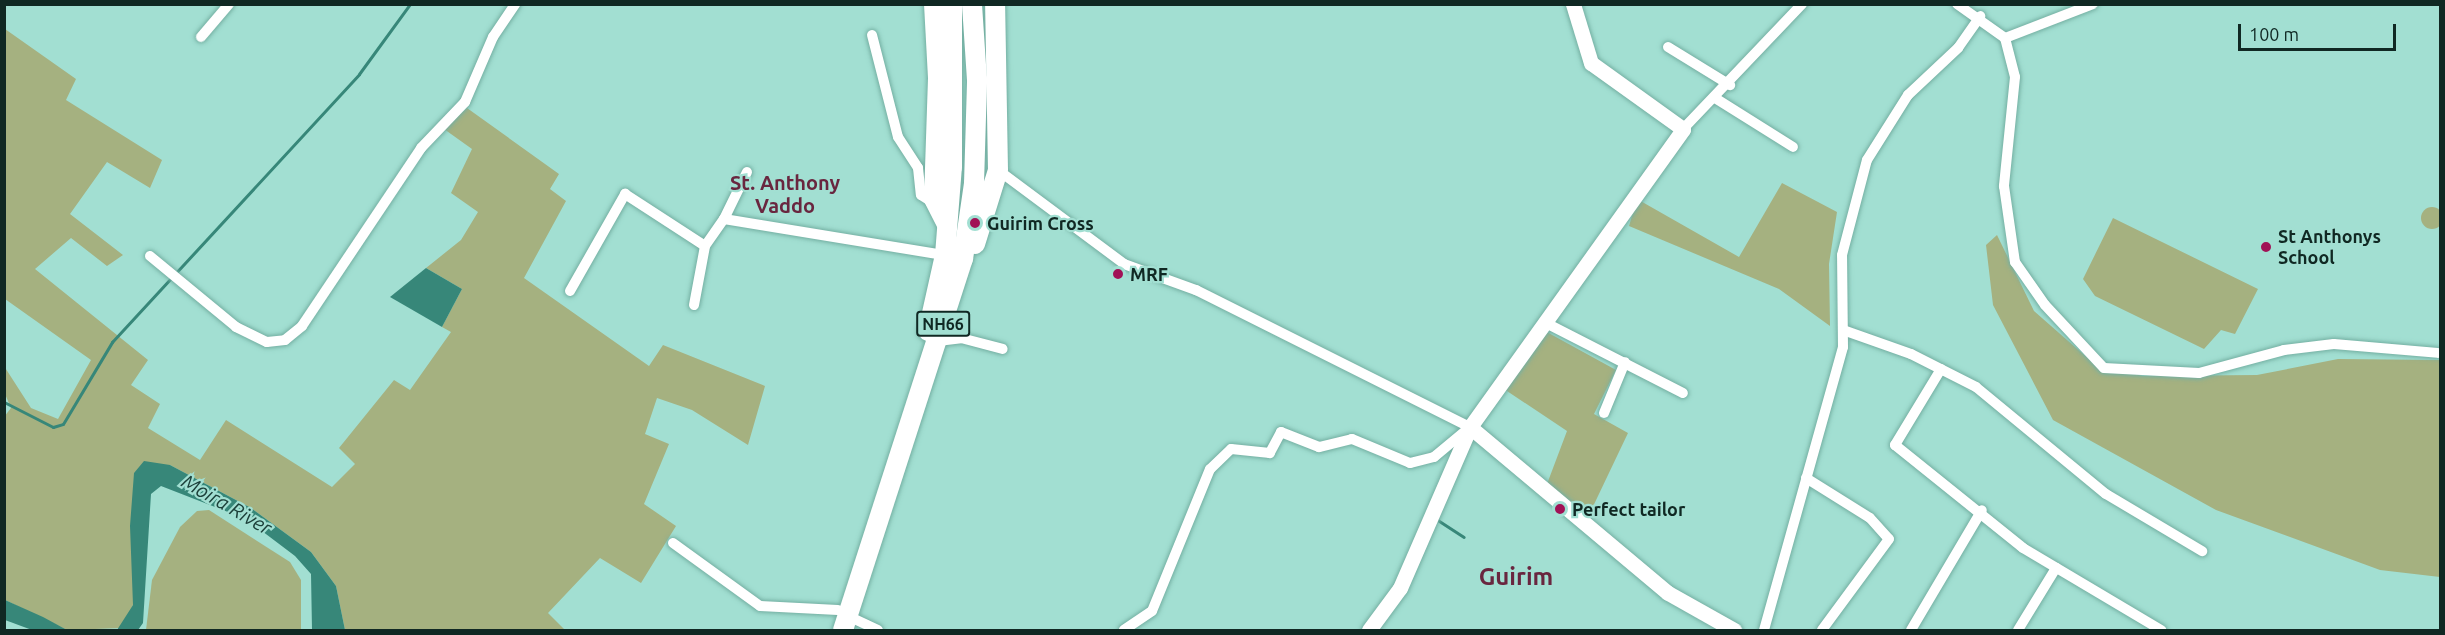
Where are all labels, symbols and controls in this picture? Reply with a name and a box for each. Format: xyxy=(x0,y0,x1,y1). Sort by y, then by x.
scale bar xyxy=(2241,12,2398,50)
text: 100 m xyxy=(2249,24,2299,44)
district label: St. Anthony Vaddo xyxy=(730,170,840,217)
place label: Guirim Cross xyxy=(987,212,1094,234)
marker: Guirim Cross xyxy=(968,216,982,230)
place label: St Anthonys School xyxy=(2278,226,2381,268)
marker: St Anthonys School xyxy=(2259,240,2273,254)
place label: MRF xyxy=(1130,263,1168,285)
marker: MRF xyxy=(1111,267,1125,281)
road number: NH66 xyxy=(916,311,970,337)
water label: Moira River xyxy=(178,469,276,539)
place label: Perfect tailor xyxy=(1572,498,1685,520)
marker: Perfect tailor xyxy=(1553,502,1567,516)
district label: Guirim xyxy=(1479,563,1553,591)

